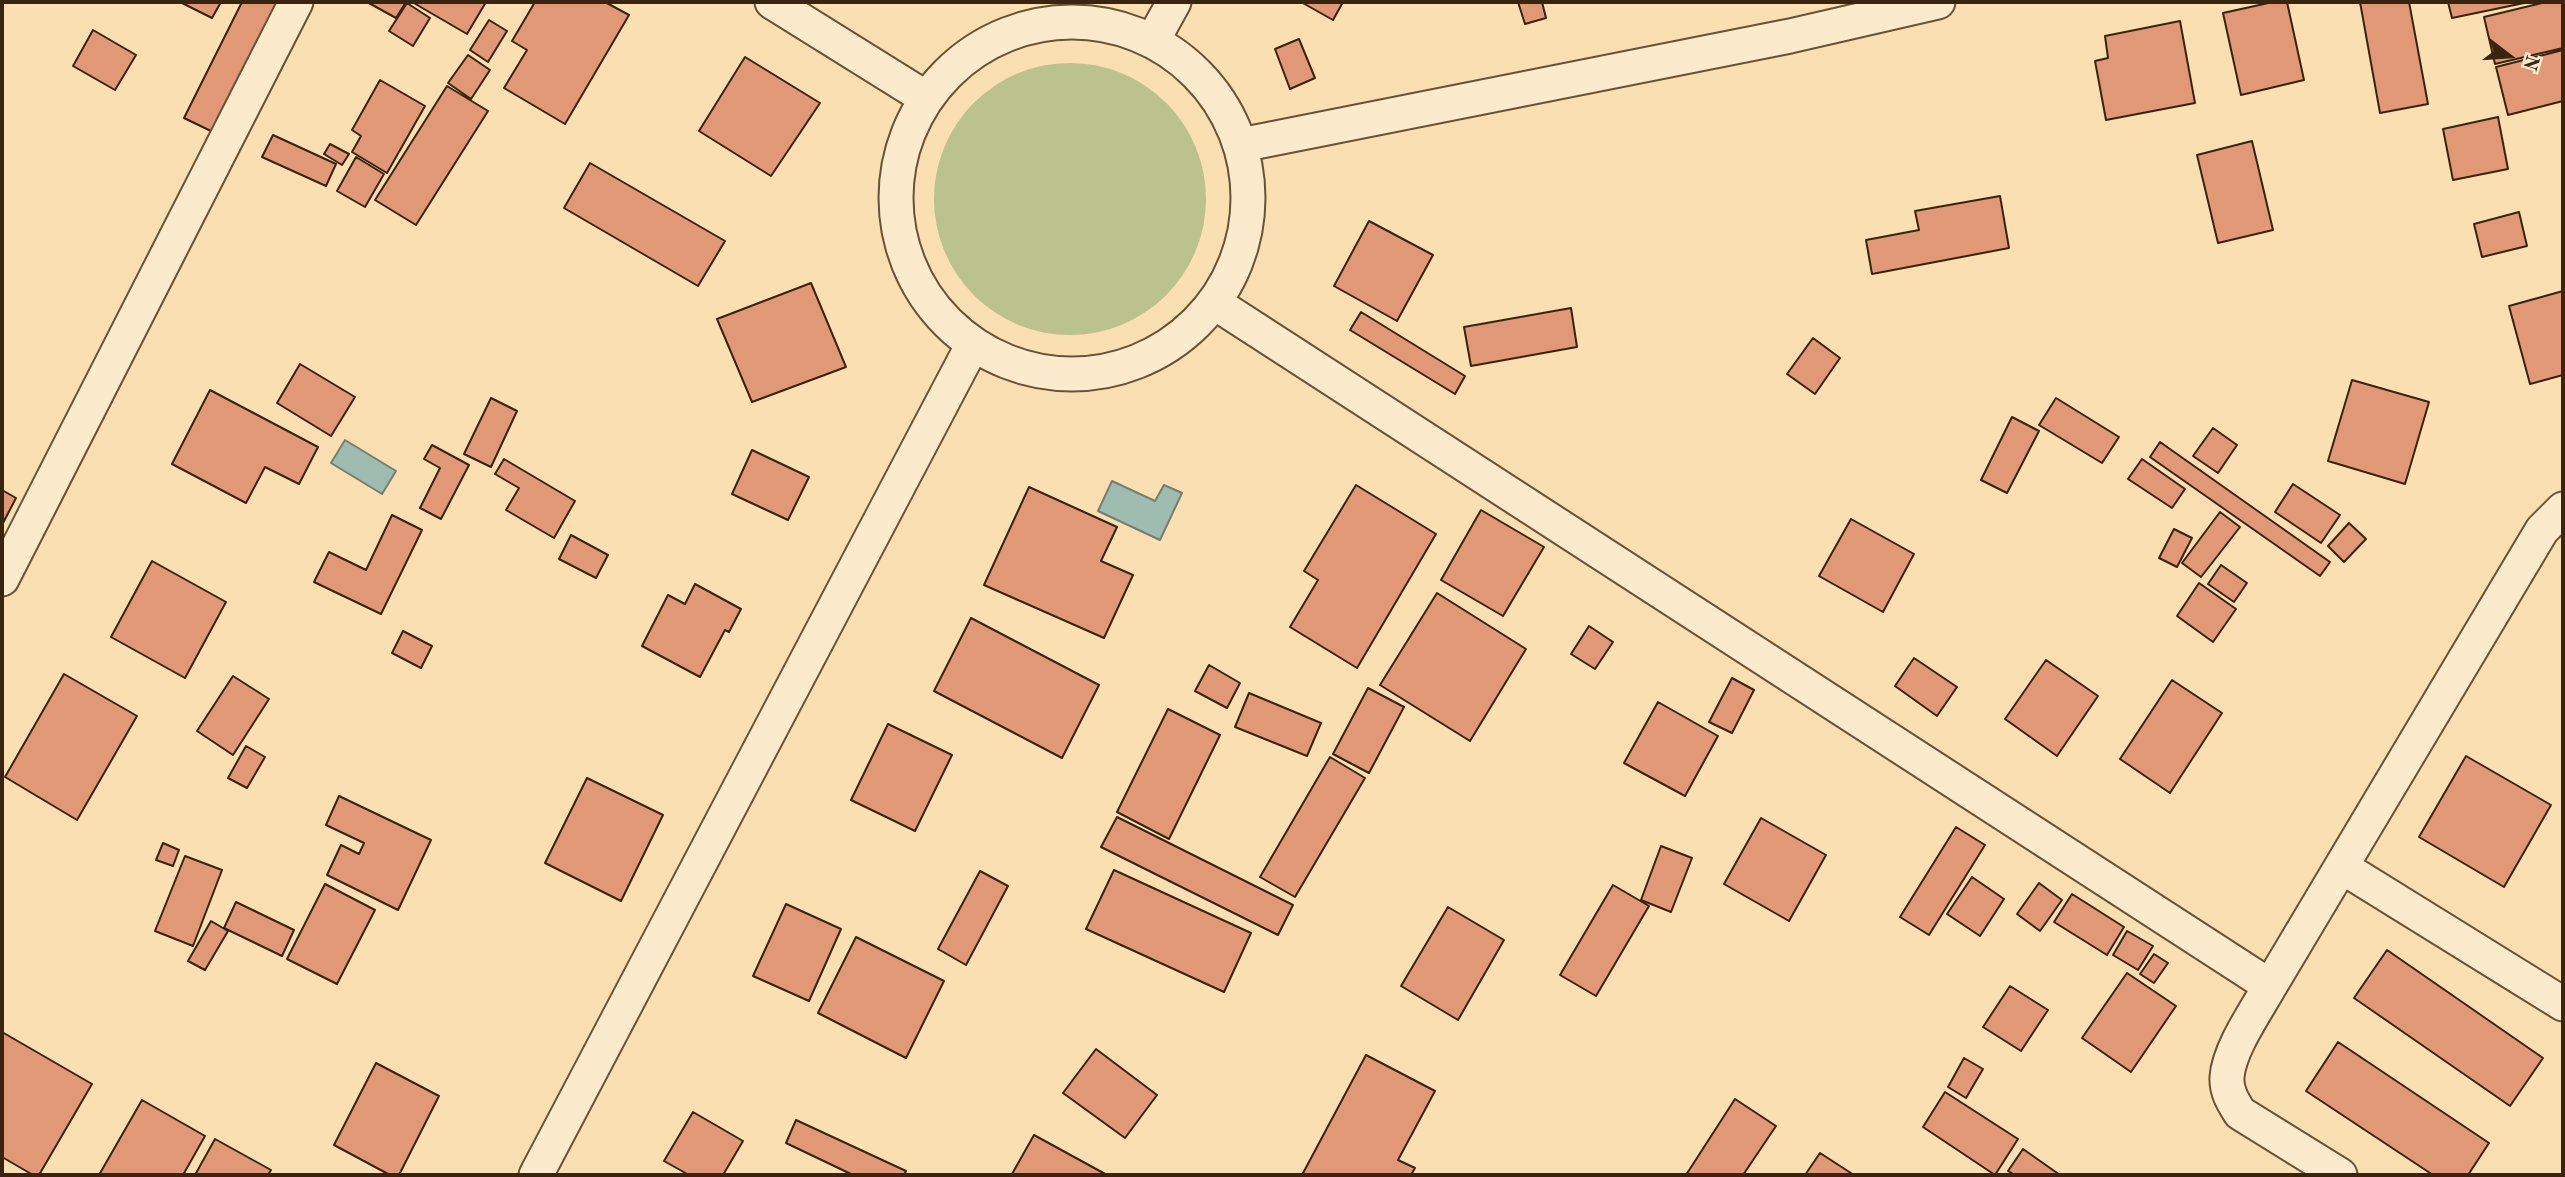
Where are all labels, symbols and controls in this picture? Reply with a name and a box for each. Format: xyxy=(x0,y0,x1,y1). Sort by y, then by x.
north arrow xyxy=(2474,21,2544,91)
text: N xyxy=(2518,53,2541,72)

